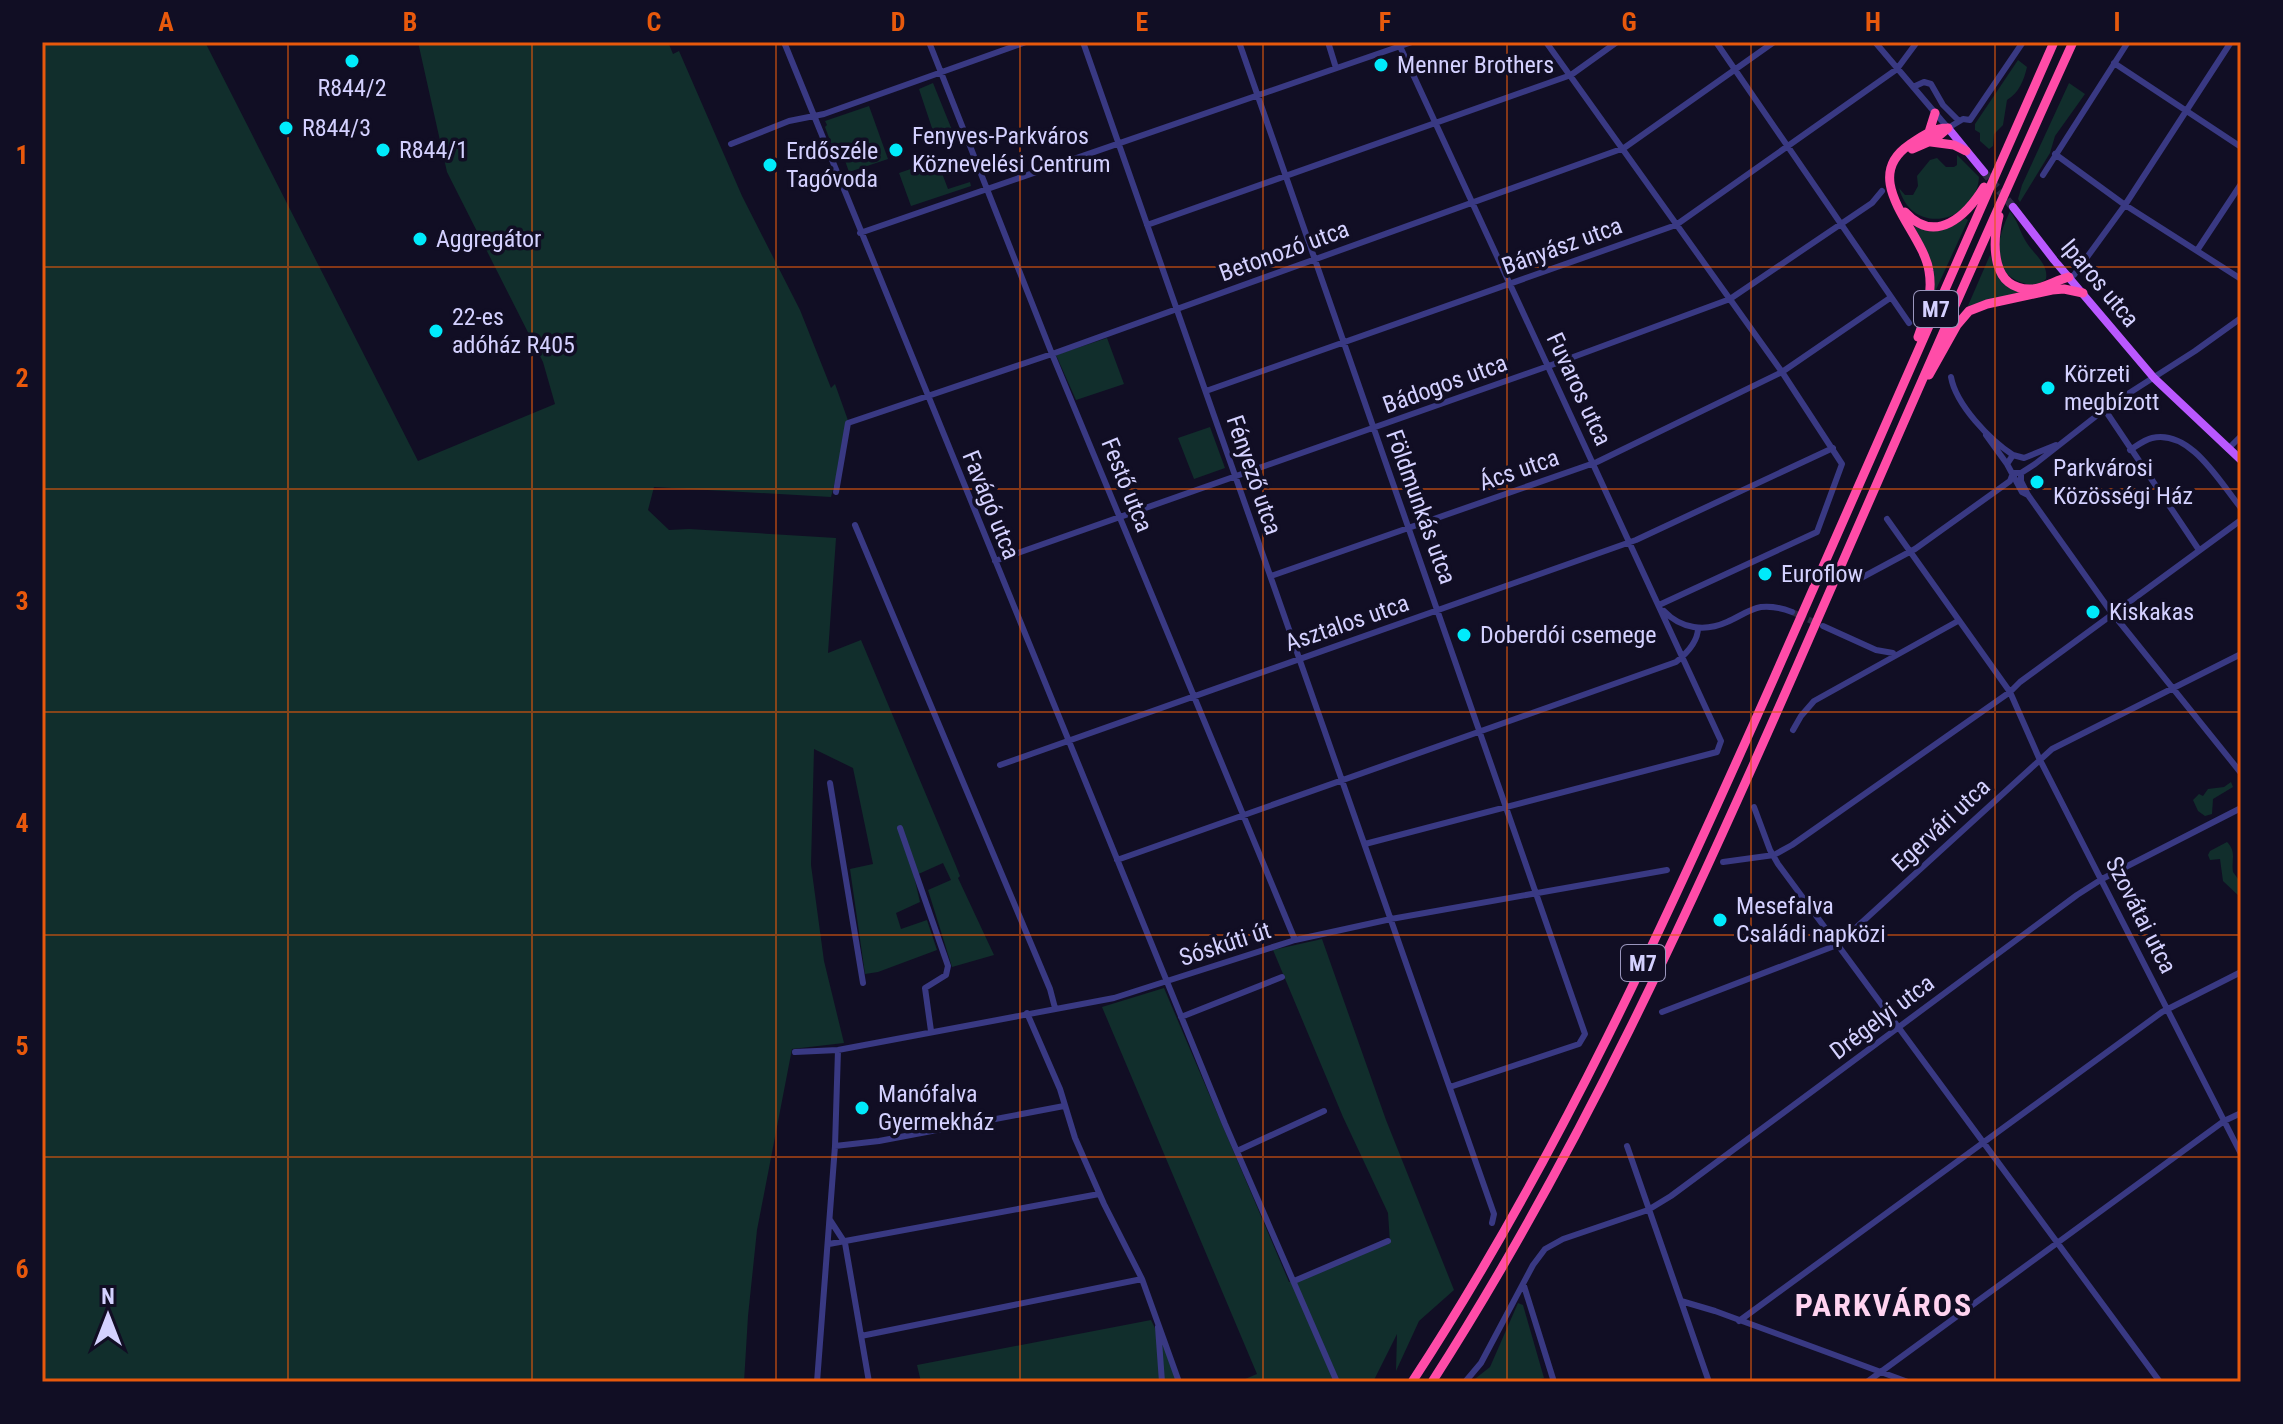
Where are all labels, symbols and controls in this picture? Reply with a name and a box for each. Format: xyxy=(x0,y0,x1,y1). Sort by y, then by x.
text: A xyxy=(158,7,174,37)
text: B xyxy=(403,7,417,37)
text: C xyxy=(647,7,662,37)
text: D xyxy=(891,7,905,37)
text: E xyxy=(1136,7,1149,37)
text: F xyxy=(1379,7,1391,37)
text: G xyxy=(1621,7,1637,37)
text: H xyxy=(1865,7,1881,37)
text: I xyxy=(2113,7,2121,37)
place label: Menner Brothers xyxy=(1397,51,1554,79)
marker: R844/2 xyxy=(343,52,361,70)
marker: Menner Brothers xyxy=(1372,56,1390,74)
place label: R844/2 xyxy=(317,74,387,102)
place label: R844/3 xyxy=(302,114,371,142)
marker: R844/3 xyxy=(277,119,295,137)
place label: Fenyves-Parkváros Köznevelési Centrum xyxy=(912,122,1111,178)
place label: R844/1 xyxy=(399,136,468,164)
place label: Erdőszéle Tagóvoda xyxy=(786,137,878,193)
text: 1 xyxy=(15,140,29,170)
marker: R844/1 xyxy=(374,141,392,159)
marker: Fenyves-Parkváros Köznevelési Centrum xyxy=(887,141,905,159)
marker: Erdőszéle Tagóvoda xyxy=(761,156,779,174)
street label: Bányász utca xyxy=(1498,211,1626,281)
street label: Betonozó utca xyxy=(1215,215,1353,287)
place label: Aggregátor xyxy=(436,225,541,253)
marker: Aggregátor xyxy=(411,230,429,248)
street label: Iparos utca xyxy=(2055,233,2145,333)
road number: M7 xyxy=(1914,291,1958,327)
place label: 22-es adóház R405 xyxy=(452,303,575,359)
marker: 22-es adóház R405 xyxy=(427,322,445,340)
street label: Fuvaros utca xyxy=(1541,328,1617,450)
street label: Bádogos utca xyxy=(1379,349,1511,419)
place label: Körzeti megbízott xyxy=(2064,360,2159,416)
text: 2 xyxy=(15,363,29,393)
marker: Körzeti megbízott xyxy=(2039,379,2057,397)
street label: Fényező utca xyxy=(1221,412,1287,538)
street label: Földmunkás utca xyxy=(1380,426,1462,588)
street label: Festő utca xyxy=(1095,434,1159,536)
street label: Ács utca xyxy=(1475,443,1563,497)
street label: Favágó utca xyxy=(957,447,1025,563)
place label: Parkvárosi Közösségi Ház xyxy=(2053,454,2193,510)
marker: Parkvárosi Közösségi Ház xyxy=(2028,473,2046,491)
place label: Euroflow xyxy=(1781,560,1863,588)
marker: Euroflow xyxy=(1756,565,1774,583)
text: 3 xyxy=(15,586,29,616)
street label: Asztalos utca xyxy=(1281,589,1413,657)
place label: Kiskakas xyxy=(2109,598,2194,626)
marker: Kiskakas xyxy=(2084,603,2102,621)
place label: Doberdói csemege xyxy=(1480,621,1657,649)
marker: Doberdói csemege xyxy=(1455,626,1473,644)
street label: Egervári utca xyxy=(1886,773,1996,877)
text: 4 xyxy=(15,808,29,838)
street label: Szovátai utca xyxy=(2100,852,2182,978)
place label: Mesefalva Családi napközi xyxy=(1736,892,1886,948)
marker: Mesefalva Családi napközi xyxy=(1711,911,1729,929)
street label: Sóskúti út xyxy=(1176,916,1274,972)
road number: M7 xyxy=(1621,945,1665,981)
street label: Drégelyi utca xyxy=(1824,969,1940,1065)
text: 5 xyxy=(15,1031,29,1061)
place label: Manófalva Gyermekház xyxy=(878,1080,994,1136)
marker: Manófalva Gyermekház xyxy=(853,1099,871,1117)
text: 6 xyxy=(15,1254,29,1284)
north arrow xyxy=(68,1276,148,1356)
text: N xyxy=(101,1284,115,1309)
district label: PARKVÁROS xyxy=(1795,1286,1973,1324)

